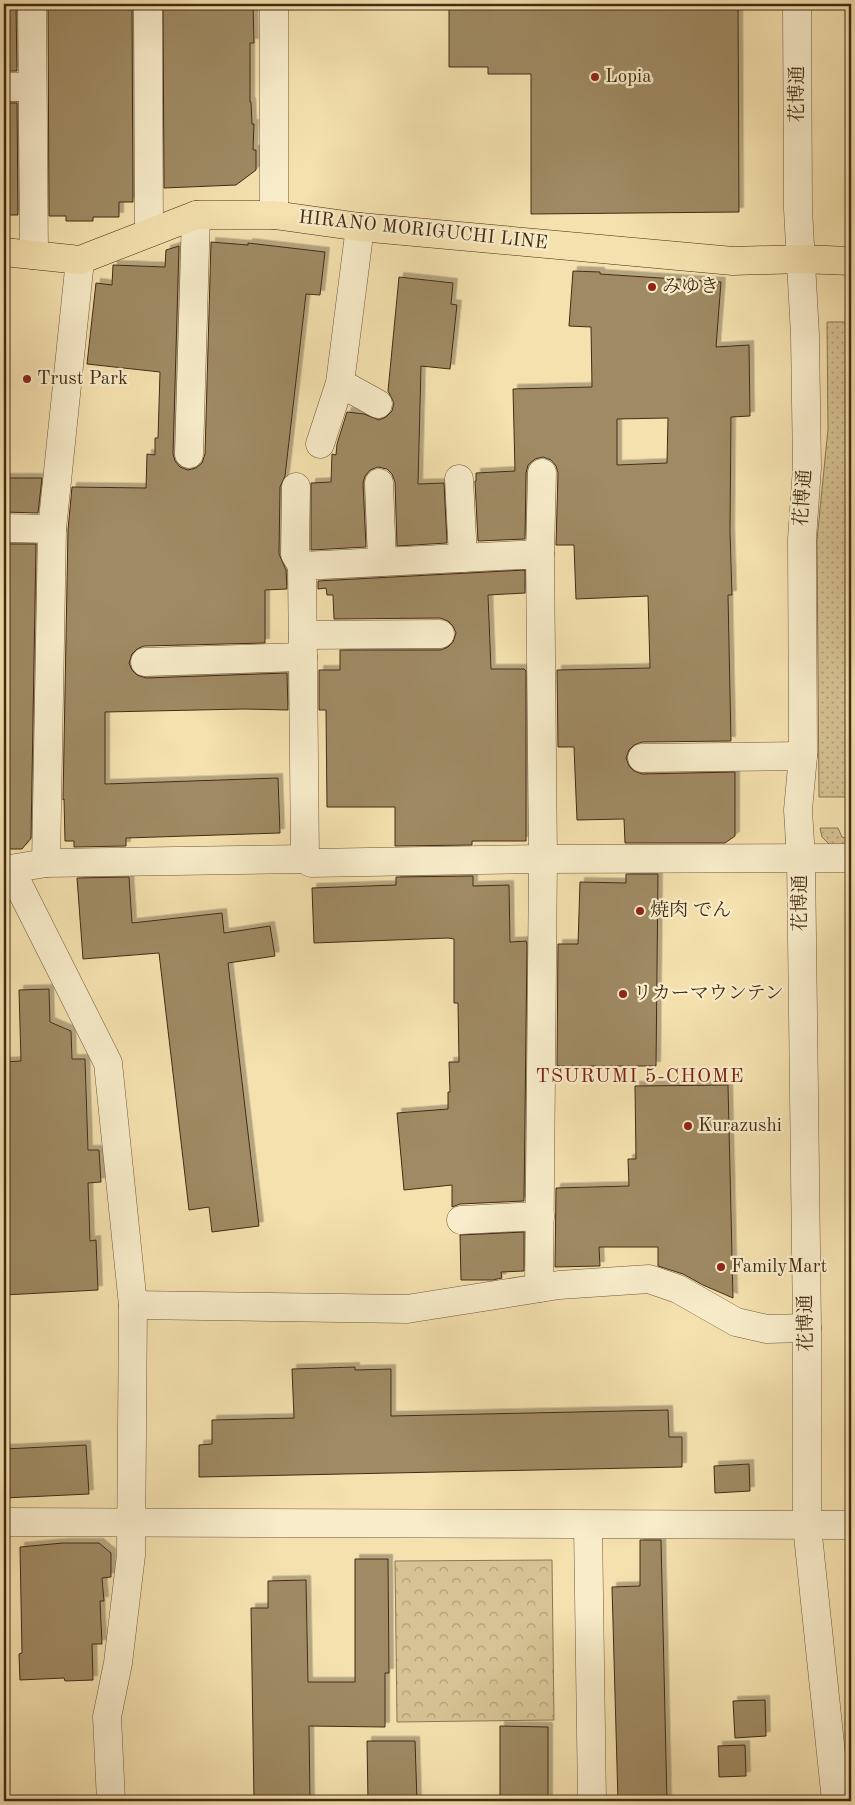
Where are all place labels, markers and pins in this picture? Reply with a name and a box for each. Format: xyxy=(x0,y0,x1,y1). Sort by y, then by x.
place label: Lopia xyxy=(605,68,652,87)
marker: Lopia xyxy=(589,71,601,83)
place label: みゆき xyxy=(662,276,719,297)
marker: みゆき xyxy=(646,281,658,293)
place label: Trust Park xyxy=(37,370,128,389)
marker: Trust Park xyxy=(21,373,33,385)
place label: 焼肉 でん xyxy=(650,900,731,921)
marker: 焼肉 でん xyxy=(634,905,646,917)
place label: リカーマウンテン xyxy=(633,984,784,1004)
marker: リカーマウンテン xyxy=(617,988,629,1000)
place label: Kurazushi xyxy=(698,1117,782,1136)
marker: Kurazushi xyxy=(682,1120,694,1132)
place label: FamilyMart xyxy=(731,1258,827,1277)
marker: FamilyMart xyxy=(715,1261,727,1273)

